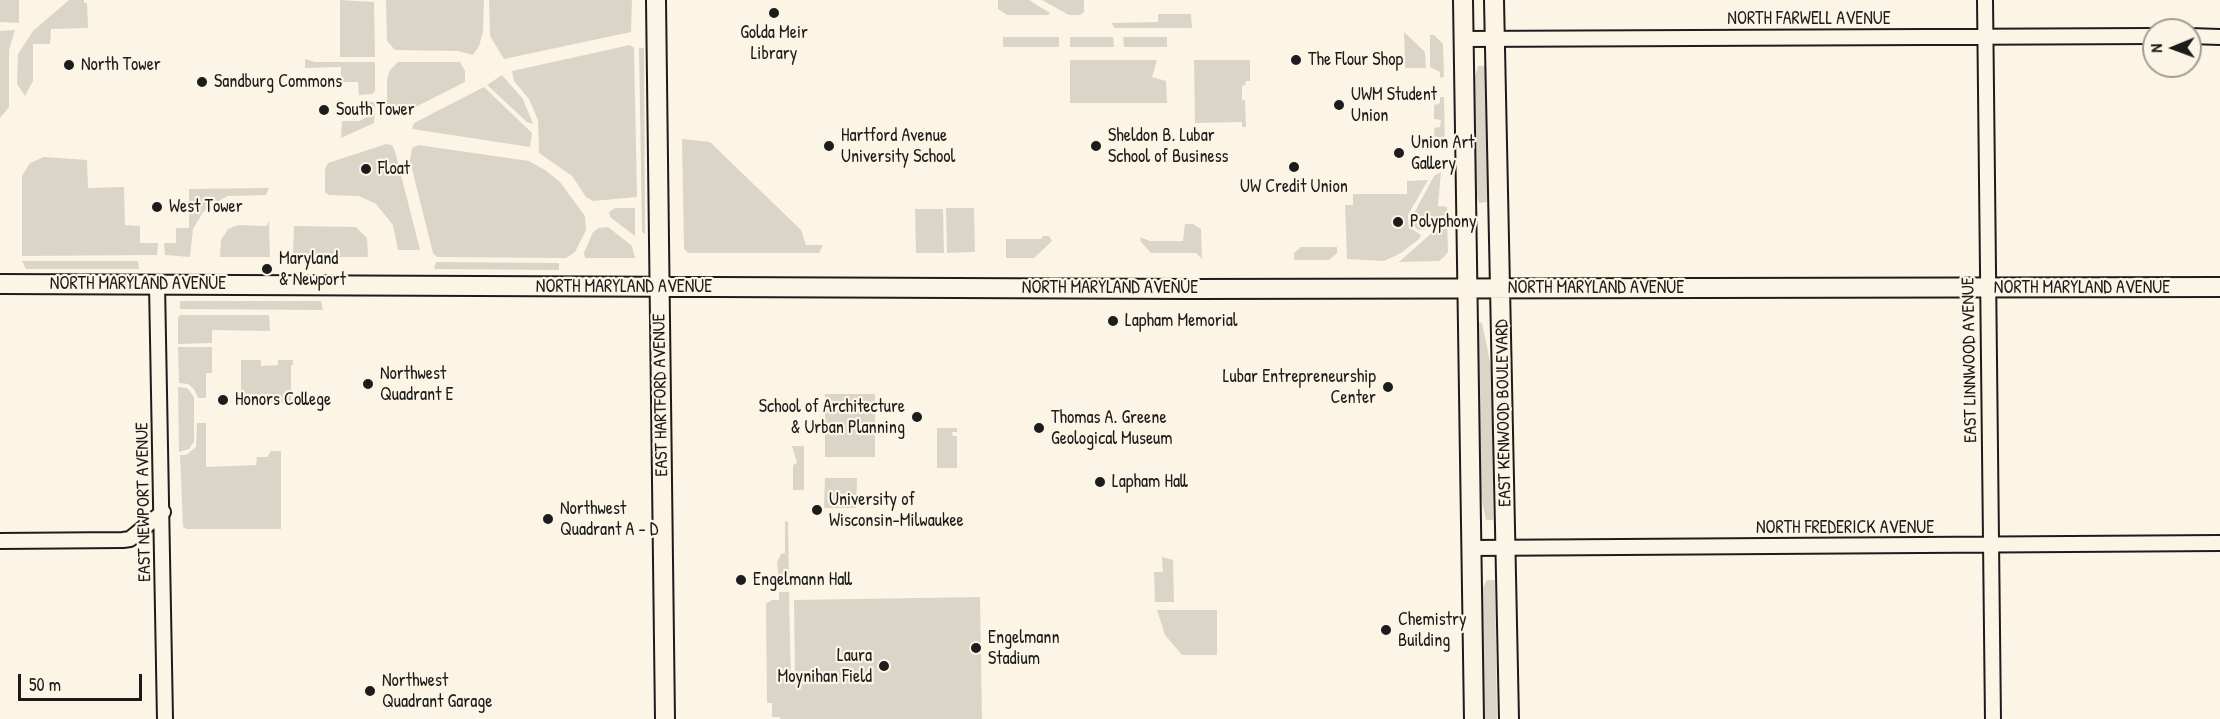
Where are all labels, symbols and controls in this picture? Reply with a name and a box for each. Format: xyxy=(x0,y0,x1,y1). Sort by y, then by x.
marker: Golda Meir Library xyxy=(767,6,781,20)
street label: NORTH FARWELL AVENUE xyxy=(1727,8,1891,30)
north arrow xyxy=(2142,18,2202,78)
place label: Golda Meir Library xyxy=(740,22,808,64)
text: N xyxy=(2145,44,2167,53)
place label: The Flour Shop xyxy=(1308,49,1403,71)
marker: The Flour Shop xyxy=(1289,53,1303,67)
place label: North Tower xyxy=(81,54,161,76)
marker: North Tower xyxy=(62,58,76,72)
place label: Sandburg Commons xyxy=(214,71,342,93)
marker: Sandburg Commons xyxy=(195,75,209,89)
place label: UWM Student Union xyxy=(1351,84,1437,127)
marker: UWM Student Union xyxy=(1332,98,1346,112)
place label: South Tower xyxy=(336,99,415,121)
marker: South Tower xyxy=(317,103,331,117)
place label: Hartford Avenue University School xyxy=(841,125,955,168)
place label: Sheldon B. Lubar School of Business xyxy=(1108,125,1229,168)
place label: Union Art Gallery xyxy=(1411,132,1475,174)
marker: Hartford Avenue University School xyxy=(822,139,836,153)
marker: Sheldon B. Lubar School of Business xyxy=(1089,139,1103,153)
marker: Union Art Gallery xyxy=(1392,146,1406,160)
place label: Float xyxy=(378,158,410,180)
marker: UW Credit Union xyxy=(1287,160,1301,174)
marker: Float xyxy=(359,162,373,176)
place label: UW Credit Union xyxy=(1240,176,1348,198)
place label: West Tower xyxy=(169,196,243,218)
marker: West Tower xyxy=(150,200,164,214)
place label: Polyphony xyxy=(1410,211,1477,233)
marker: Polyphony xyxy=(1391,215,1405,229)
place label: Maryland & Newport xyxy=(279,248,346,290)
marker: Maryland & Newport xyxy=(260,262,274,276)
street label: NORTH MARYLAND AVENUE xyxy=(50,273,226,295)
street label: NORTH MARYLAND AVENUE xyxy=(536,276,712,298)
street label: NORTH MARYLAND AVENUE xyxy=(1022,277,1198,299)
street label: NORTH MARYLAND AVENUE xyxy=(1508,277,1684,299)
street label: EAST LINNWOOD AVENUE xyxy=(1958,277,1982,443)
street label: NORTH MARYLAND AVENUE xyxy=(1994,277,2170,299)
place label: Lapham Memorial xyxy=(1125,310,1238,332)
street label: EAST HARTFORD AVENUE xyxy=(649,313,673,477)
marker: Lapham Memorial xyxy=(1106,314,1120,328)
street label: EAST KENWOOD BOULEVARD xyxy=(1492,319,1516,507)
place label: Northwest Quadrant E xyxy=(380,363,453,406)
place label: Lubar Entrepreneurship Center xyxy=(1223,366,1376,409)
marker: Northwest Quadrant E xyxy=(361,377,375,391)
marker: Lubar Entrepreneurship Center xyxy=(1381,380,1395,394)
place label: Honors College xyxy=(235,389,331,411)
marker: Honors College xyxy=(216,393,230,407)
place label: School of Architecture & Urban Planning xyxy=(759,396,905,438)
place label: Thomas A. Greene Geological Museum xyxy=(1051,407,1173,450)
marker: School of Architecture & Urban Planning xyxy=(910,410,924,424)
marker: Thomas A. Greene Geological Museum xyxy=(1032,421,1046,435)
street label: EAST NEWPORT AVENUE xyxy=(132,422,156,582)
place label: Lapham Hall xyxy=(1112,471,1188,493)
marker: Lapham Hall xyxy=(1093,475,1107,489)
place label: University of Wisconsin-Milwaukee xyxy=(829,489,964,532)
place label: Northwest Quadrant A - D xyxy=(560,498,658,540)
marker: University of Wisconsin-Milwaukee xyxy=(810,503,824,517)
marker: Northwest Quadrant A - D xyxy=(541,512,555,526)
street label: NORTH FREDERICK AVENUE xyxy=(1756,517,1934,539)
place label: Engelmann Hall xyxy=(753,569,852,591)
marker: Engelmann Hall xyxy=(734,573,748,587)
place label: Chemistry Building xyxy=(1398,609,1467,652)
marker: Chemistry Building xyxy=(1379,623,1393,637)
place label: Engelmann Stadium xyxy=(988,627,1060,670)
marker: Engelmann Stadium xyxy=(969,641,983,655)
place label: Laura Moynihan Field xyxy=(778,645,872,688)
marker: Laura Moynihan Field xyxy=(877,659,891,673)
scale bar xyxy=(21,662,146,700)
place label: Northwest Quadrant Garage xyxy=(382,670,492,712)
text: 50 m xyxy=(29,672,61,697)
marker: Northwest Quadrant Garage xyxy=(363,684,377,698)

